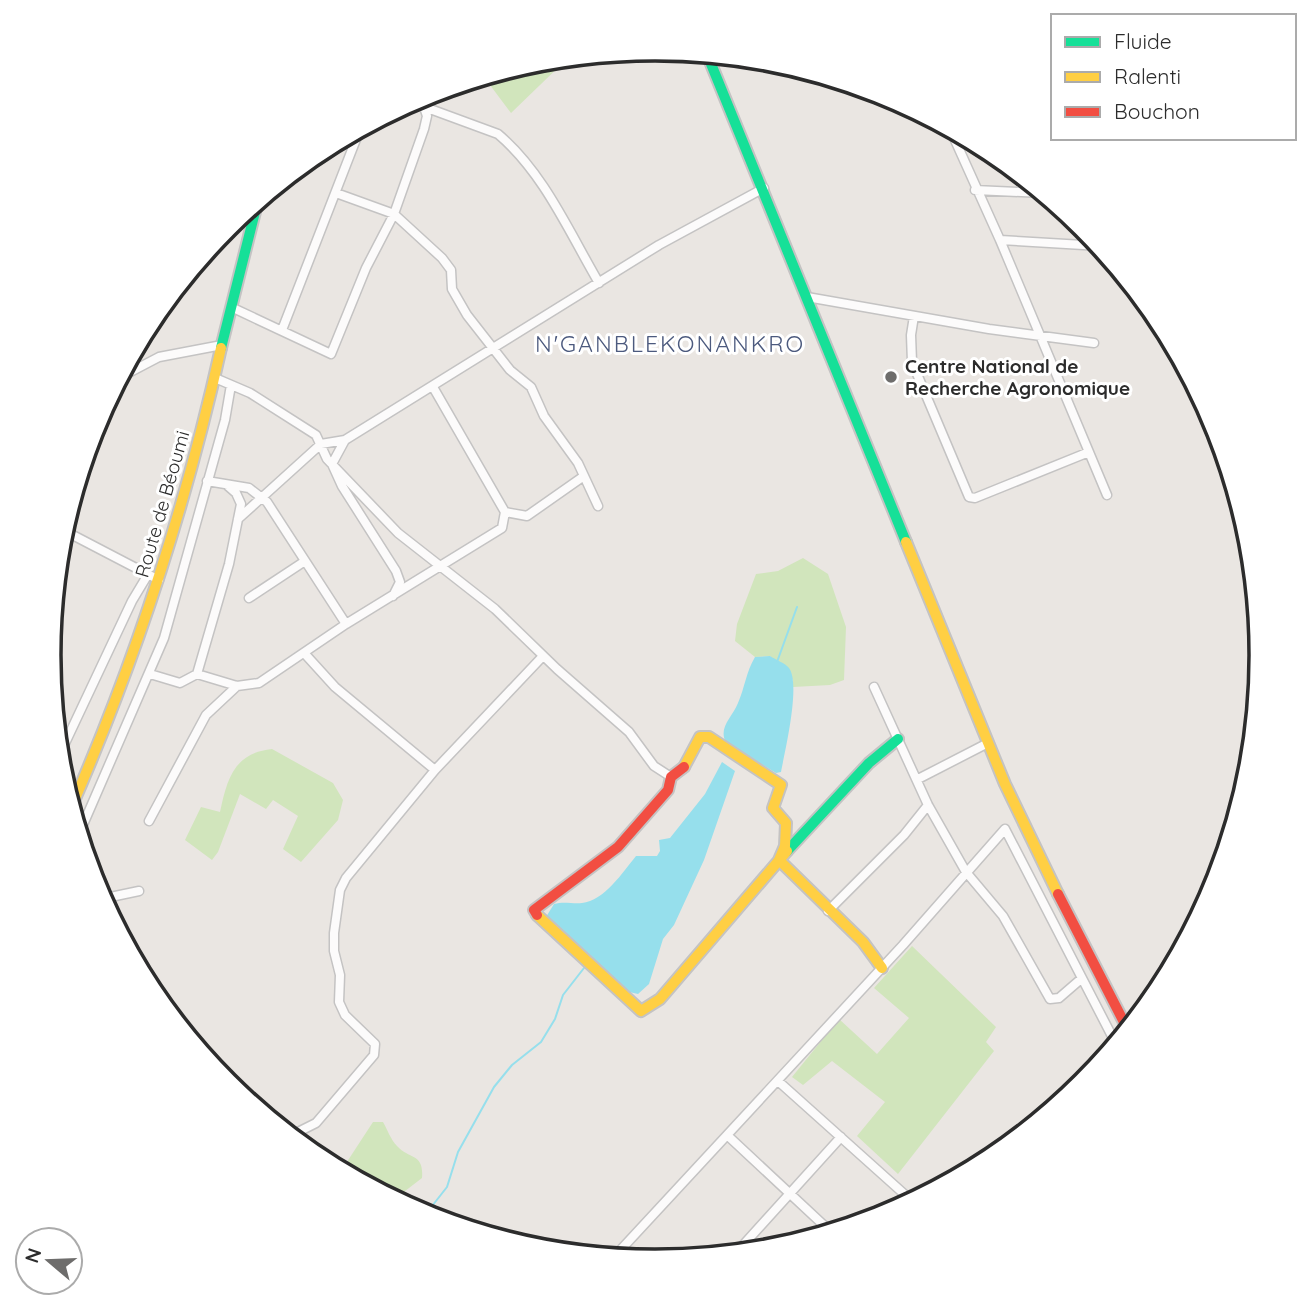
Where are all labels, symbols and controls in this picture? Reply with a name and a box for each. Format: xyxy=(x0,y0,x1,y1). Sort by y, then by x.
legend xyxy=(1051,14,1296,140)
text: Fluide xyxy=(1114,28,1172,54)
text: Ralenti xyxy=(1114,63,1181,89)
text: Bouchon xyxy=(1114,98,1200,124)
district label: N'GANBLEKONANKRO xyxy=(535,329,805,358)
place label: Centre National de Recherche Agronomique xyxy=(905,354,1130,400)
marker: Centre National de Recherche Agronomique xyxy=(883,369,899,385)
street label: Route de Béoumi xyxy=(130,428,194,580)
north arrow xyxy=(14,1226,84,1296)
text: N xyxy=(19,1245,47,1266)

